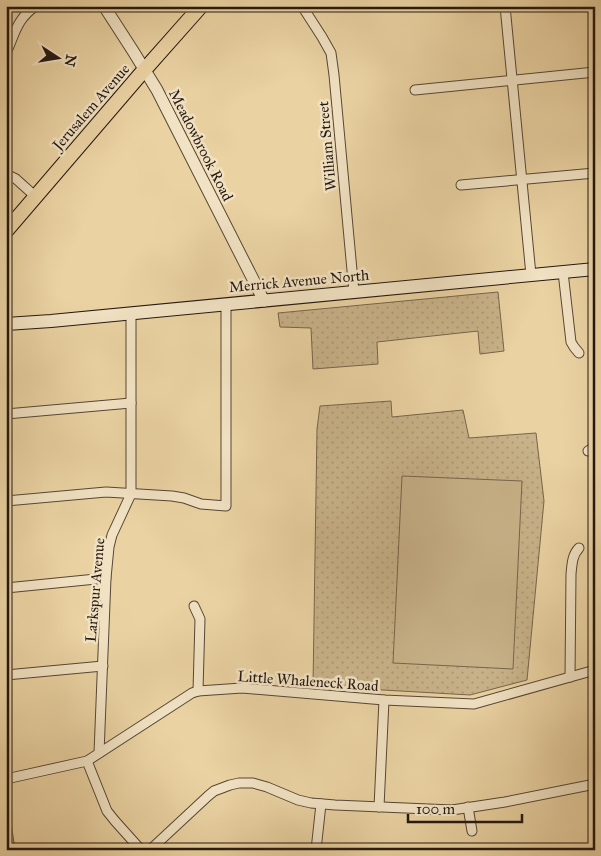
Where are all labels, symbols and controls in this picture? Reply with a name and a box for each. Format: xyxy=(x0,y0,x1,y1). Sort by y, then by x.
north arrow xyxy=(32,32,82,82)
text: N xyxy=(61,53,80,68)
street label: Jerusalem Avenue xyxy=(47,60,134,156)
street label: Meadowbrook Road xyxy=(165,86,237,204)
street label: William Street xyxy=(314,100,340,192)
street label: Merrick Avenue North xyxy=(228,266,371,296)
street label: Larkspur Avenue xyxy=(81,537,109,643)
street label: Little Whaleneck Road xyxy=(237,667,380,695)
scale bar xyxy=(408,791,522,823)
text: 100 m xyxy=(416,800,456,818)

